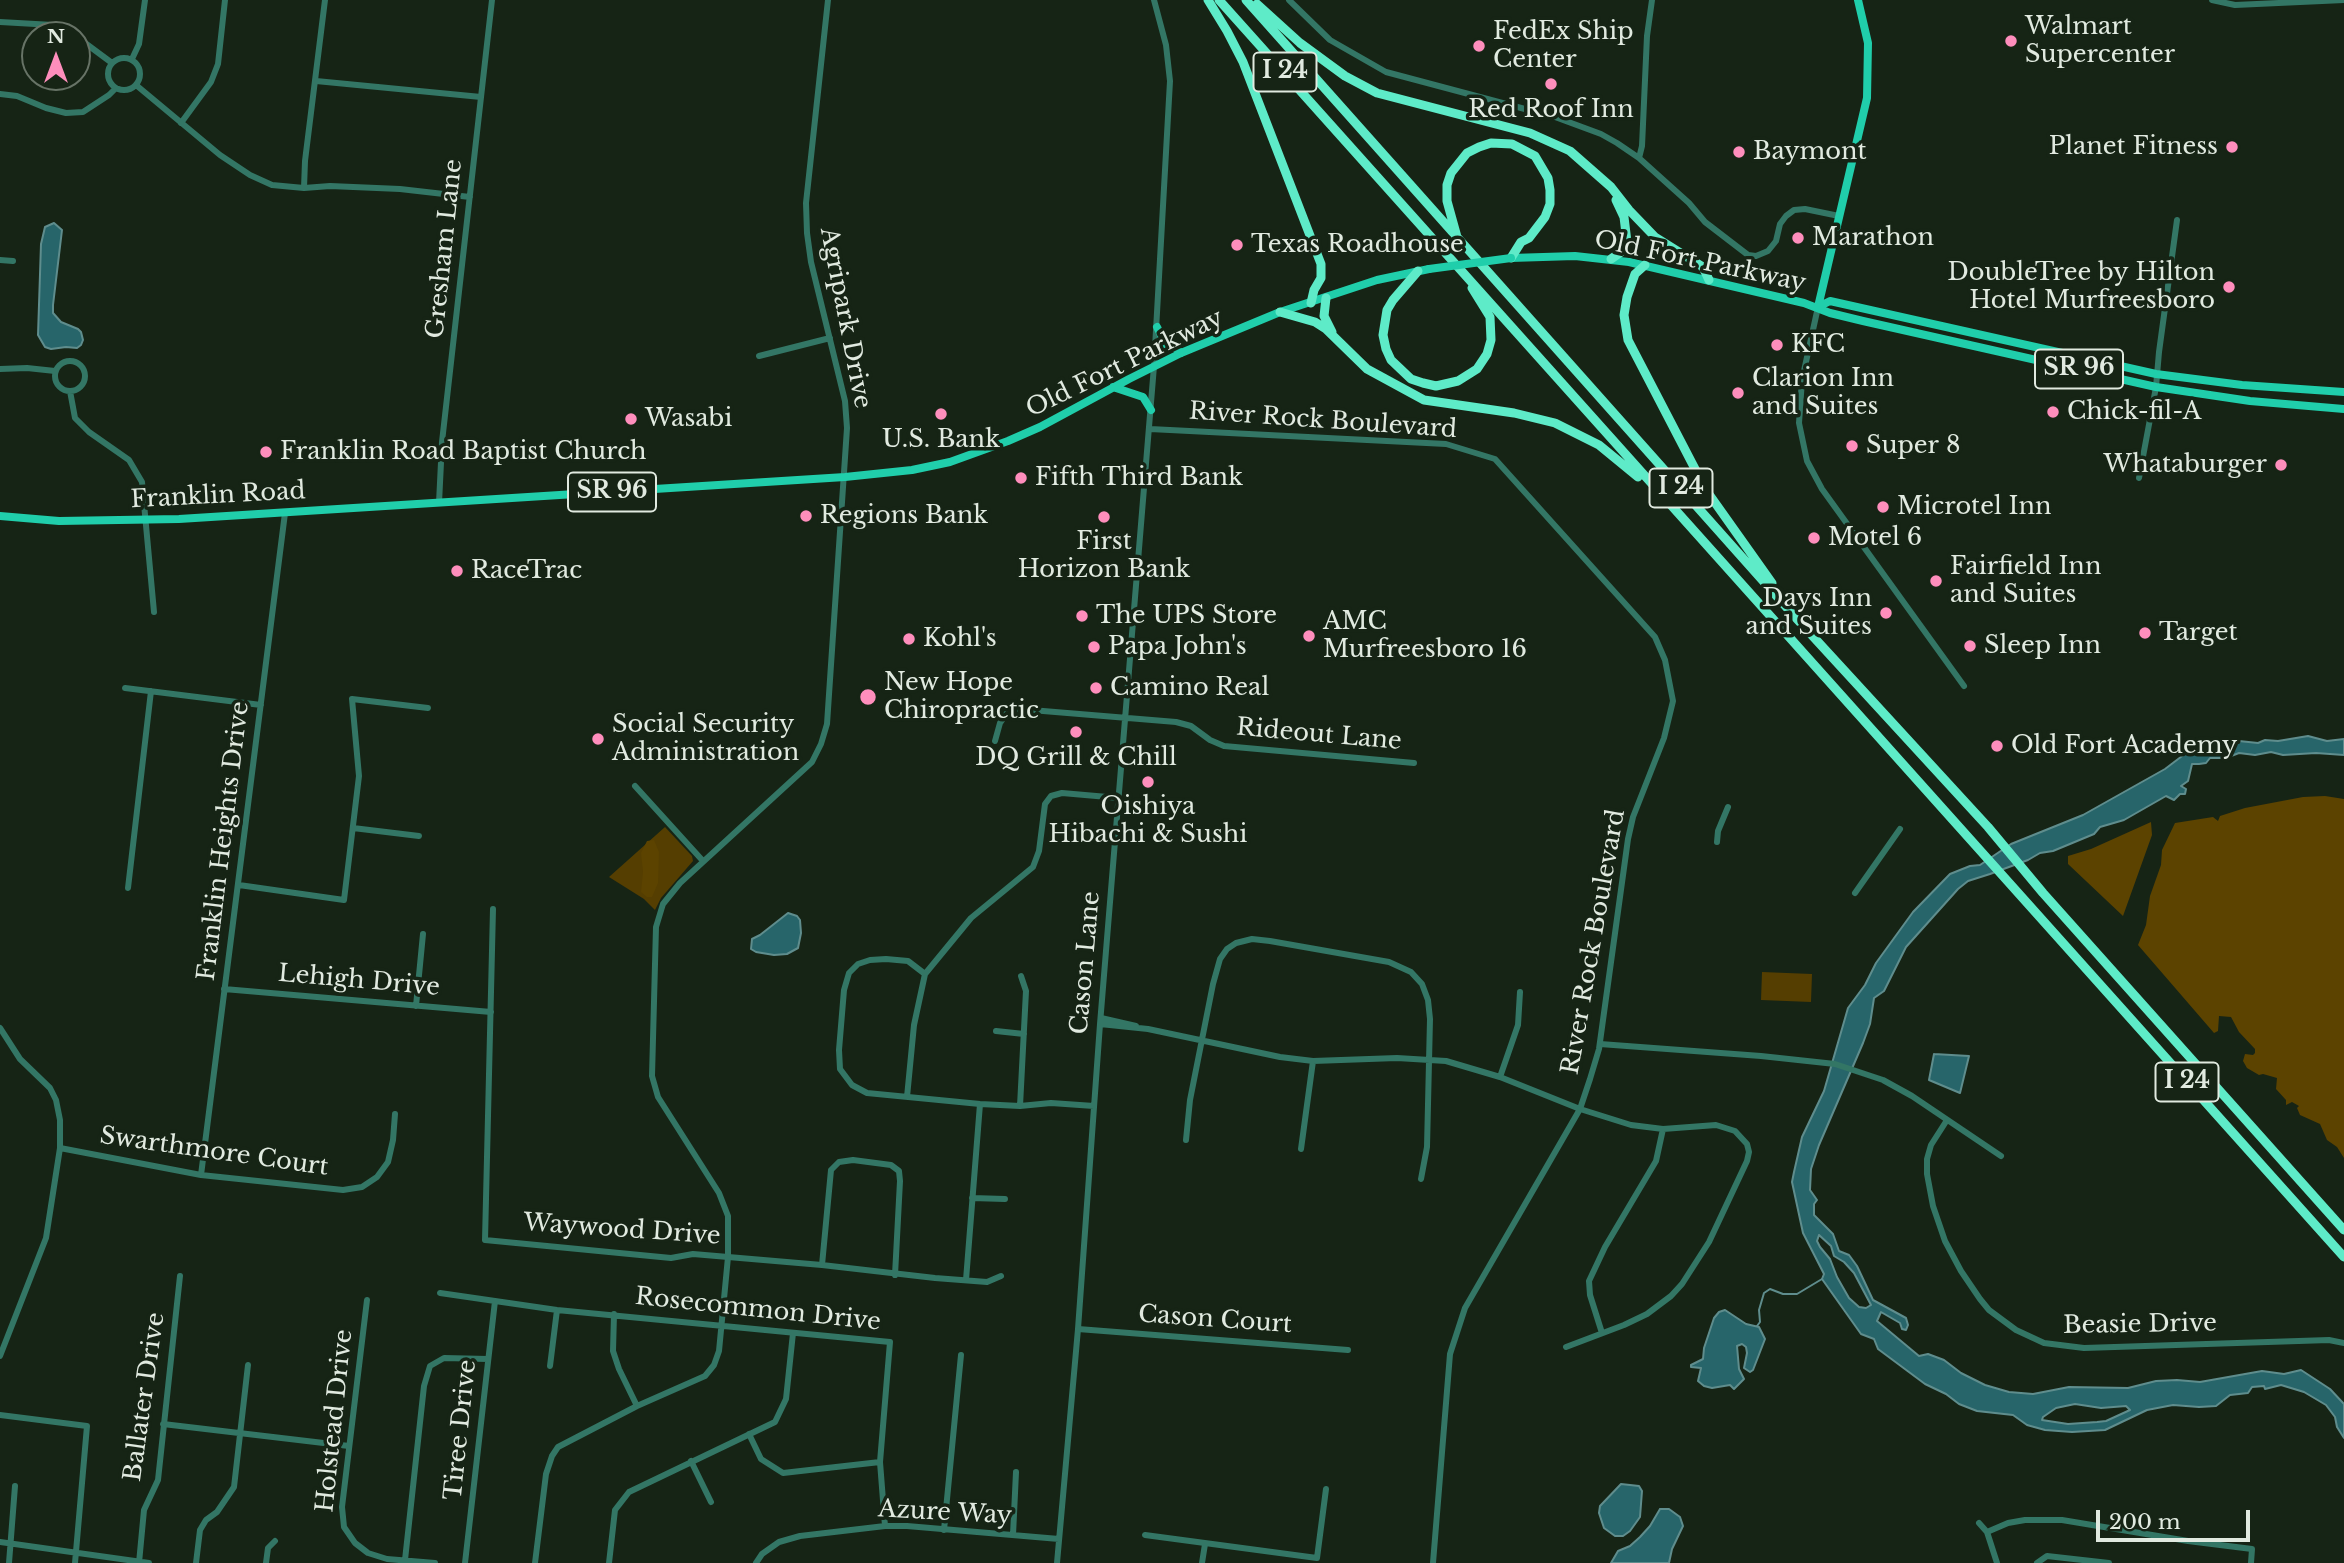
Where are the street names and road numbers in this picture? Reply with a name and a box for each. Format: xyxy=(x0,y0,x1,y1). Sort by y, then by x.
road number: I 24 xyxy=(1254,53,1316,92)
street label: Gresham Lane xyxy=(421,158,469,340)
street label: Agripark Drive xyxy=(813,225,877,411)
street label: Old Fort Parkway xyxy=(1592,226,1808,298)
street label: Old Fort Parkway xyxy=(1022,304,1228,424)
road number: SR 96 xyxy=(2035,350,2123,388)
street label: River Rock Boulevard xyxy=(1188,397,1458,445)
road number: I 24 xyxy=(1650,468,1712,508)
road number: SR 96 xyxy=(568,472,656,512)
street label: Franklin Road xyxy=(130,477,306,515)
street label: Franklin Heights Drive xyxy=(193,700,255,982)
street label: Rideout Lane xyxy=(1235,713,1403,757)
street label: River Rock Boulevard xyxy=(1556,807,1632,1077)
street label: Cason Lane xyxy=(1065,890,1107,1036)
street label: Lehigh Drive xyxy=(277,960,441,1002)
road number: I 24 xyxy=(2156,1063,2218,1102)
street label: Swarthmore Court xyxy=(98,1122,330,1182)
street label: Waywood Drive xyxy=(523,1209,721,1251)
street label: Rosecommon Drive xyxy=(634,1283,882,1337)
street label: Cason Court xyxy=(1137,1300,1293,1340)
street label: Beasie Drive xyxy=(2063,1309,2217,1341)
street label: Ballater Drive xyxy=(119,1311,171,1483)
street label: Holstead Drive xyxy=(311,1328,359,1514)
street label: Tiree Drive xyxy=(439,1358,483,1502)
street label: Azure Way xyxy=(877,1495,1013,1531)

